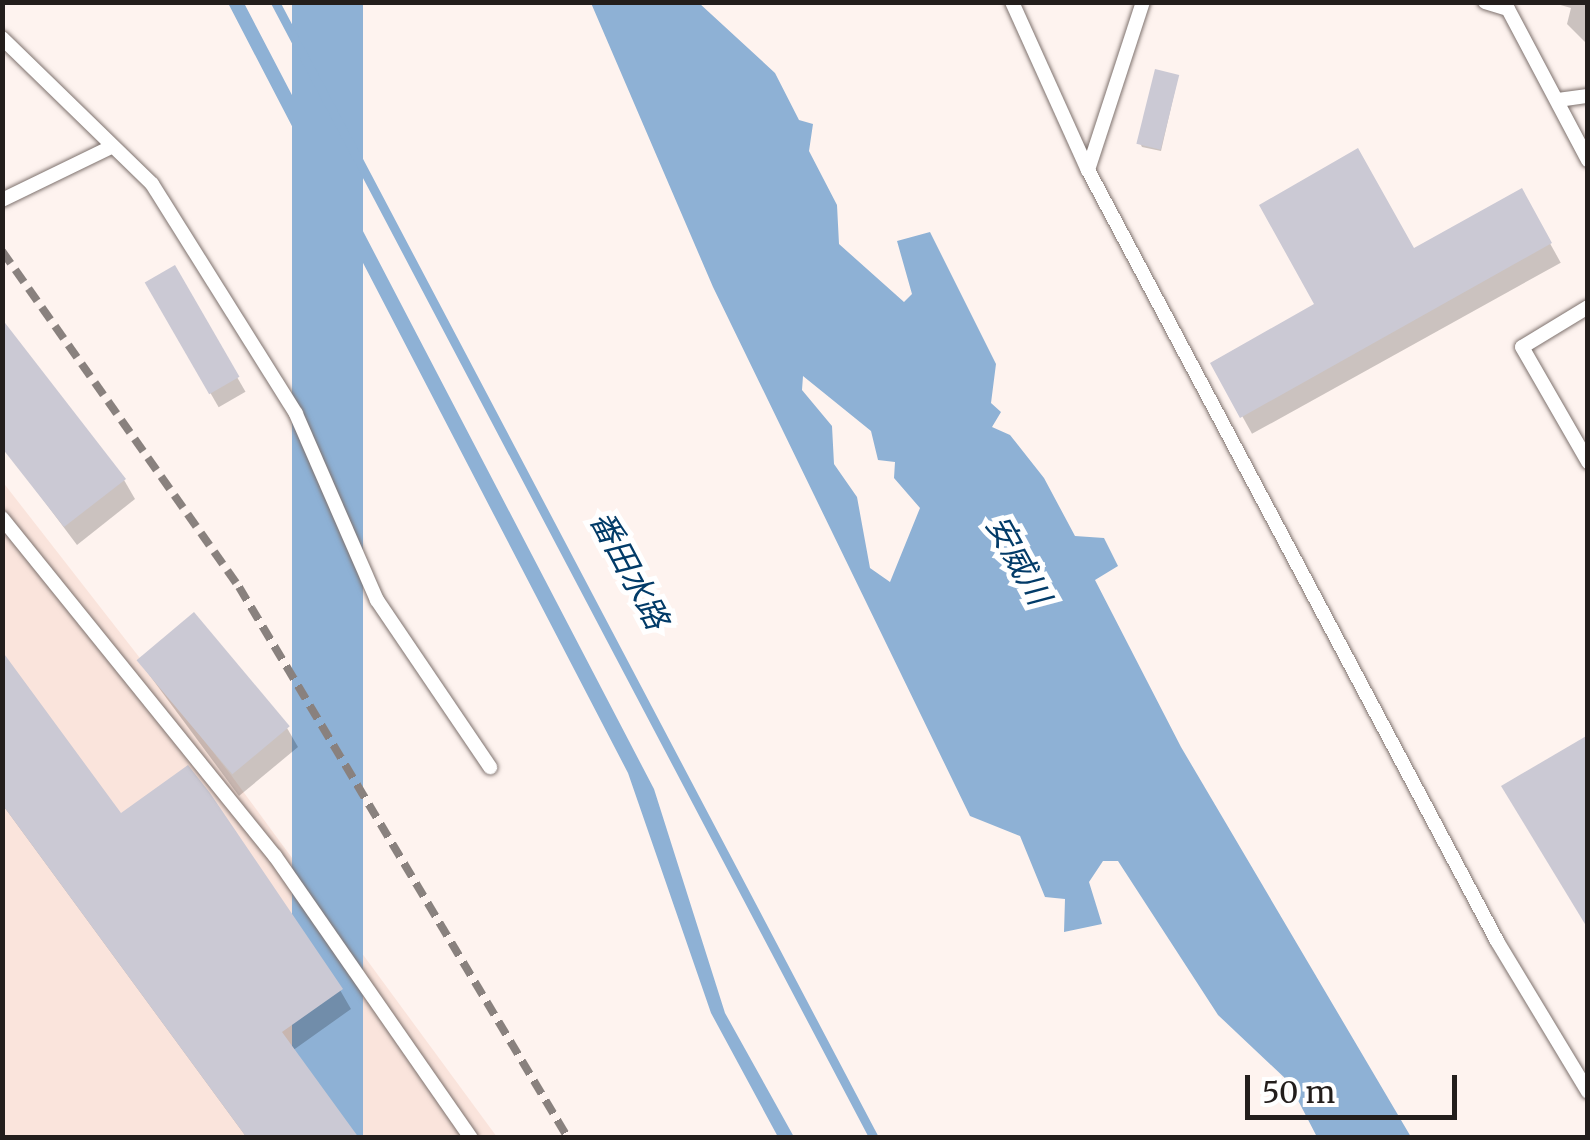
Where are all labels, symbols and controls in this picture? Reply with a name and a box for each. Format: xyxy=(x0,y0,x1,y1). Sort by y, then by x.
water label: 番田水路 xyxy=(582,504,676,636)
water label: 安威川 xyxy=(978,509,1058,611)
scale bar xyxy=(1250,1055,1462,1117)
text: 50 m xyxy=(1262,1073,1335,1111)

